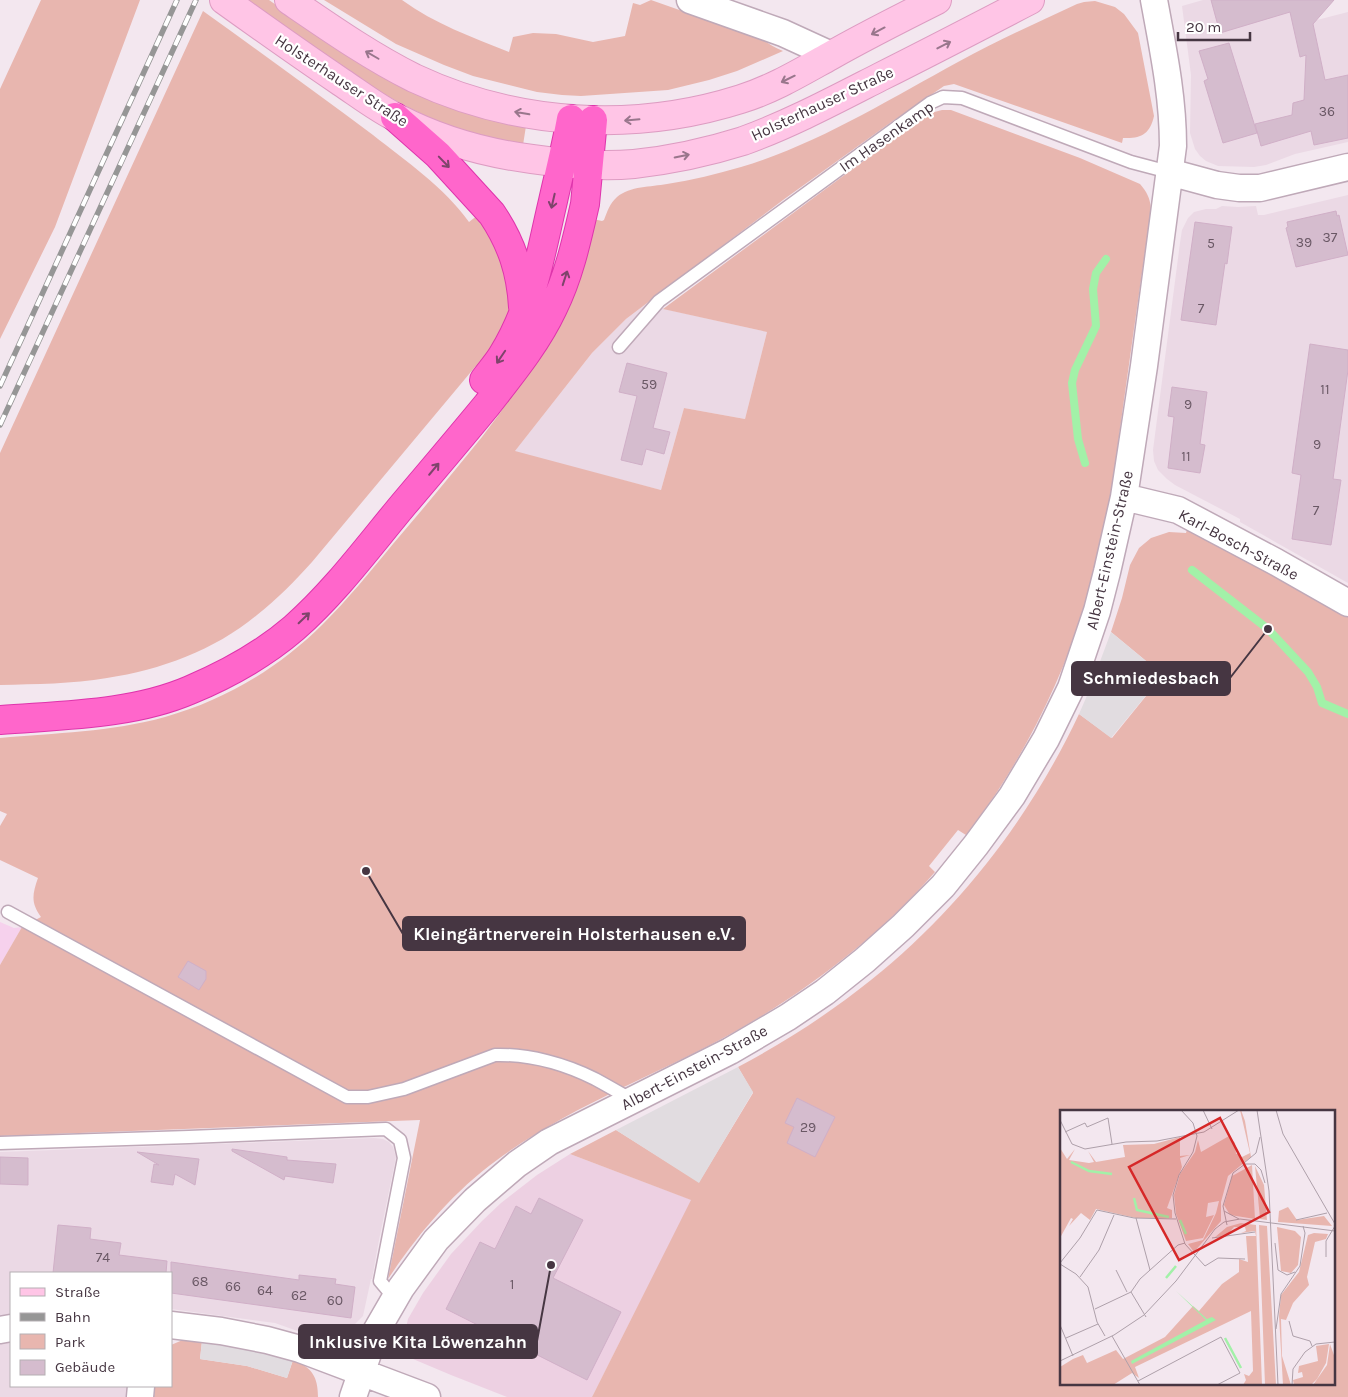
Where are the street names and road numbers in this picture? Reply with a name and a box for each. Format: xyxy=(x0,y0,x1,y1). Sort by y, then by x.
street label: Holsterhauser Straße xyxy=(272,30,412,131)
street label: Holsterhauser Straße xyxy=(748,62,896,145)
street label: Im Hasenkamp xyxy=(835,97,937,176)
street label: Albert-Einstein-Straße xyxy=(1082,469,1137,632)
street label: Karl-Bosch-Straße xyxy=(1175,505,1302,584)
street label: Albert-Einstein-Straße xyxy=(618,1021,771,1114)

